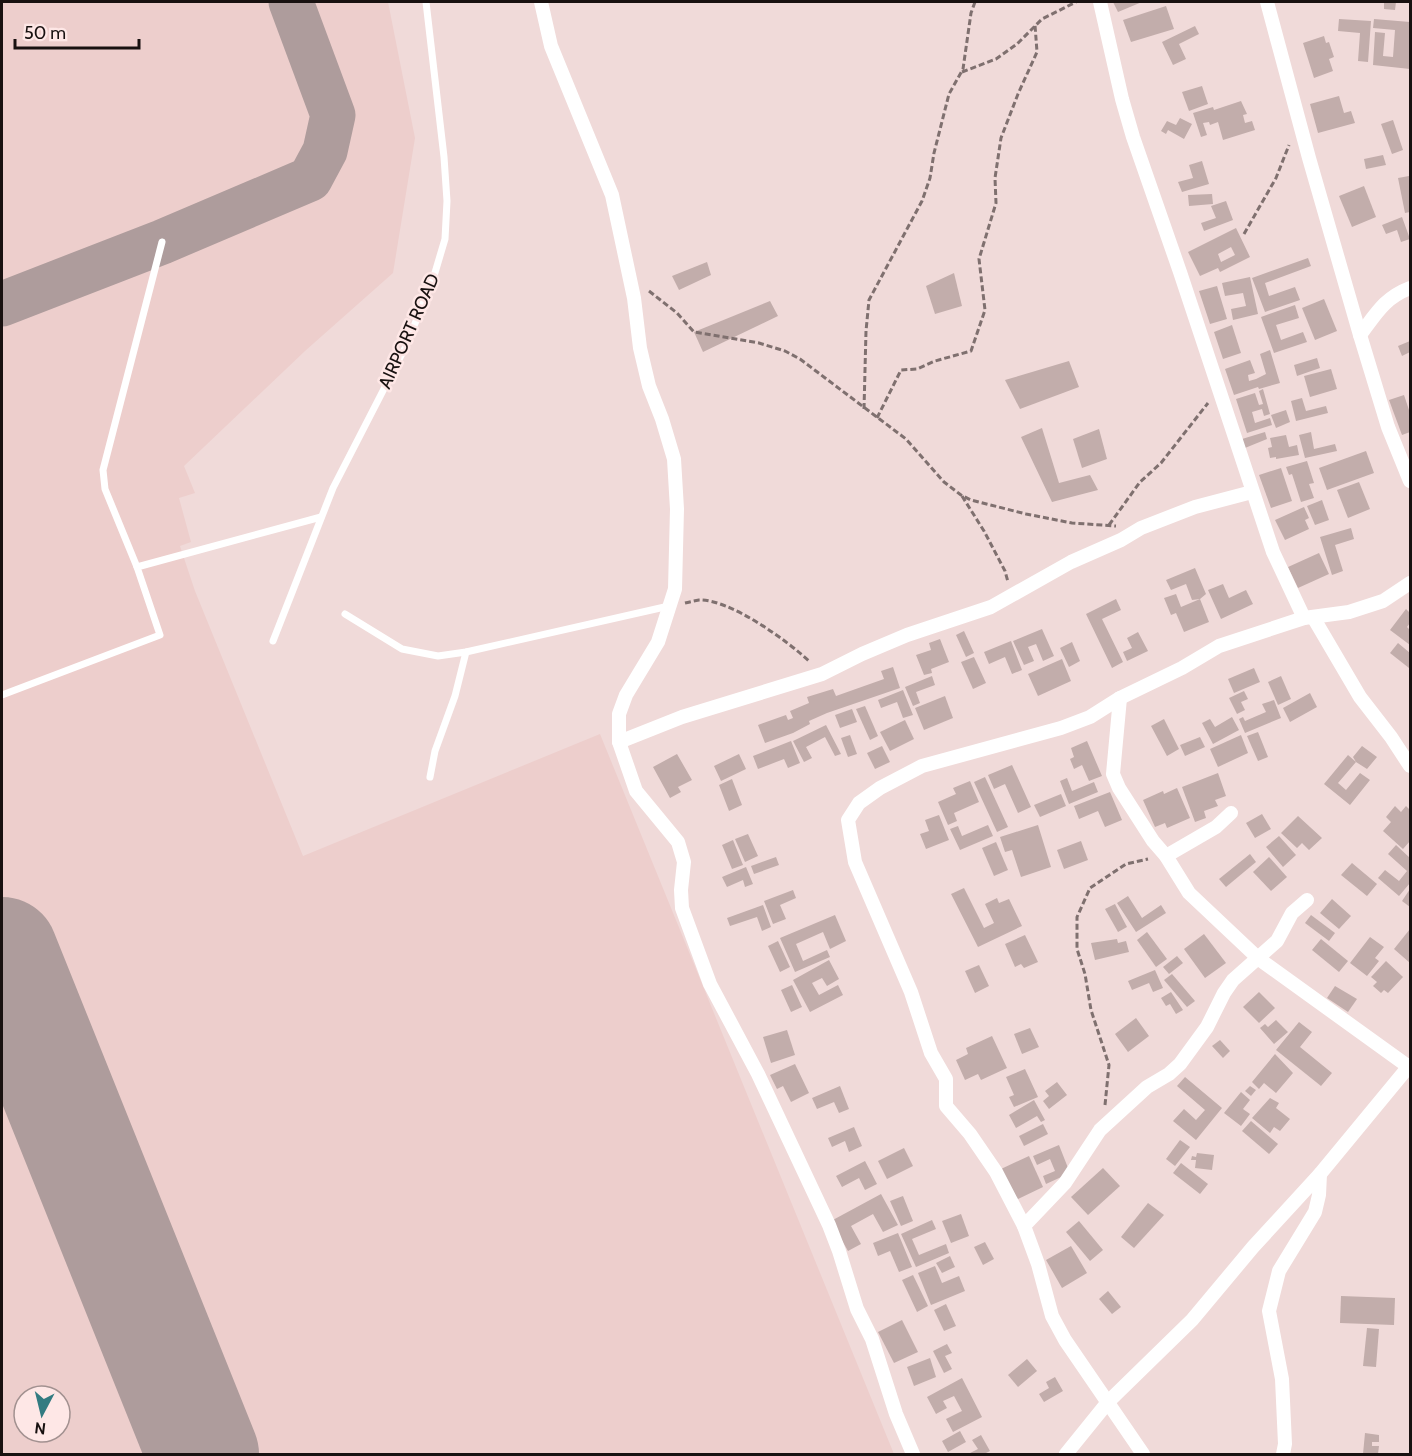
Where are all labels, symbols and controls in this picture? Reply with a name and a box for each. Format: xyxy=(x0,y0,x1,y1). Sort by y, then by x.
scale bar xyxy=(15,12,140,50)
text: 50 m xyxy=(24,22,66,44)
street label: AIRPORT ROAD xyxy=(374,270,444,392)
north arrow xyxy=(12,1384,72,1444)
text: N xyxy=(33,1418,47,1439)

